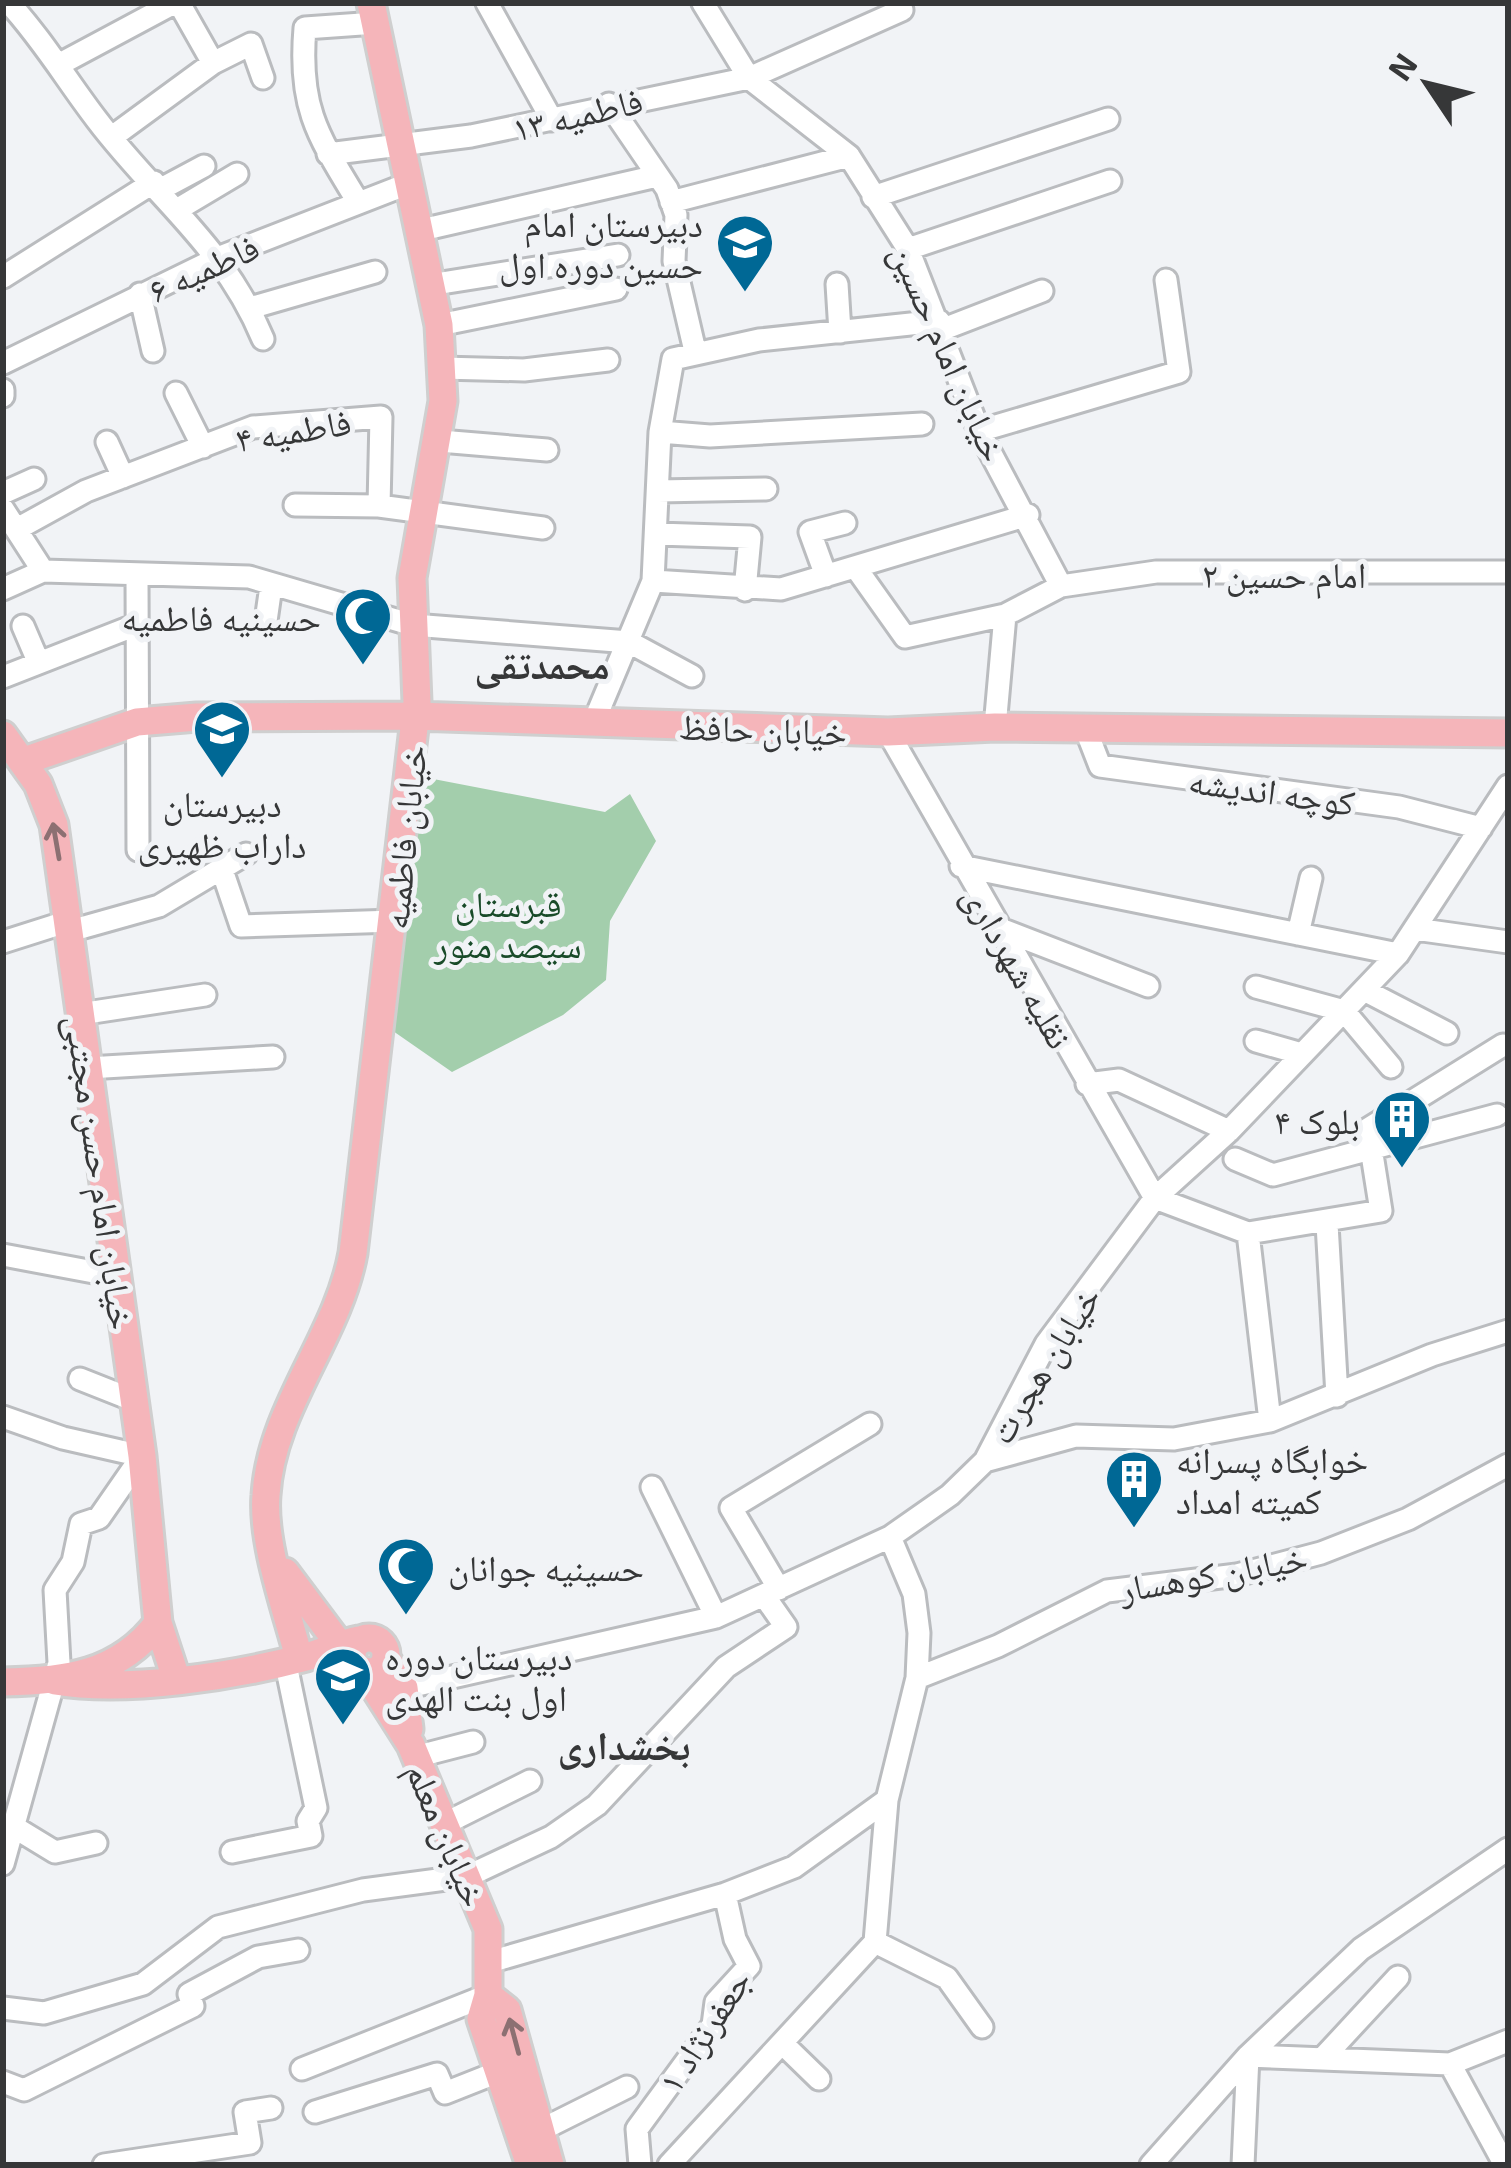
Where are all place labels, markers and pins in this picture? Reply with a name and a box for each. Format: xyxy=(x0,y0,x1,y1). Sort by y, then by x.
place label: دبیرستان امام حسین دوره اول xyxy=(499,201,703,287)
school or university icon: دبیرستان امام حسین دوره اول xyxy=(714,212,776,294)
mosque icon: حسینیه فاطمیه xyxy=(332,585,394,667)
place label: حسینیه فاطمیه xyxy=(121,595,321,638)
school or university icon: دبیرستان داراب ظهیری xyxy=(191,698,253,780)
place label: دبیرستان داراب ظهیری xyxy=(138,781,306,867)
building icon: بلوک ۴ xyxy=(1371,1088,1433,1170)
place label: بلوک ۴ xyxy=(1274,1098,1360,1142)
place label: خوابگاه پسرانه کمیته امداد xyxy=(1176,1437,1368,1521)
building icon: خوابگاه پسرانه کمیته امداد xyxy=(1103,1448,1165,1530)
mosque icon: حسینیه جوانان xyxy=(375,1535,437,1617)
place label: حسینیه جوانان xyxy=(448,1545,644,1590)
place label: دبیرستان دوره اول بنت الهدی xyxy=(385,1634,573,1720)
school or university icon: دبیرستان دوره اول بنت الهدی xyxy=(312,1645,374,1727)

